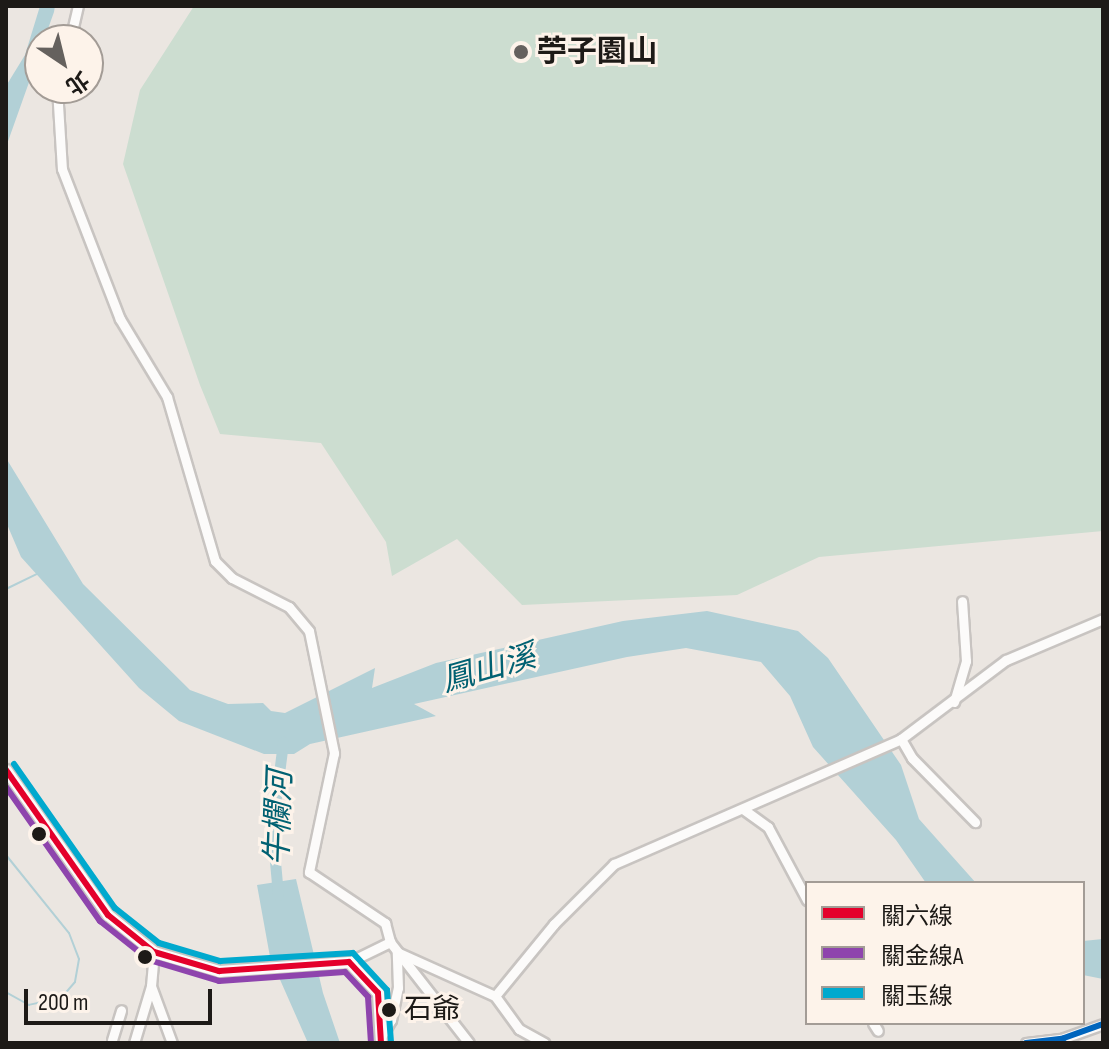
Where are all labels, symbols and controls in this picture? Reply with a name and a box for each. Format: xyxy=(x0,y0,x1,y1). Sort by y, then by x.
north arrow xyxy=(24,24,104,104)
place label: 苧子園山 xyxy=(537,34,657,70)
marker: 苧子園山 xyxy=(512,43,530,61)
text: 北 xyxy=(60,65,94,100)
water label: 鳳山溪 xyxy=(438,638,540,702)
water label: 牛欄河 xyxy=(259,769,301,867)
unlabelled marker xyxy=(31,826,47,842)
legend xyxy=(805,881,1085,1025)
text: 關六線 xyxy=(881,902,953,931)
text: 關金線A xyxy=(881,942,963,971)
unlabelled marker xyxy=(137,949,153,965)
scale bar xyxy=(28,973,216,1023)
text: 關玉線 xyxy=(881,982,953,1011)
text: 200 m xyxy=(38,988,89,1017)
place label: 石爺 xyxy=(404,993,460,1027)
marker: 石爺 xyxy=(381,1002,397,1018)

